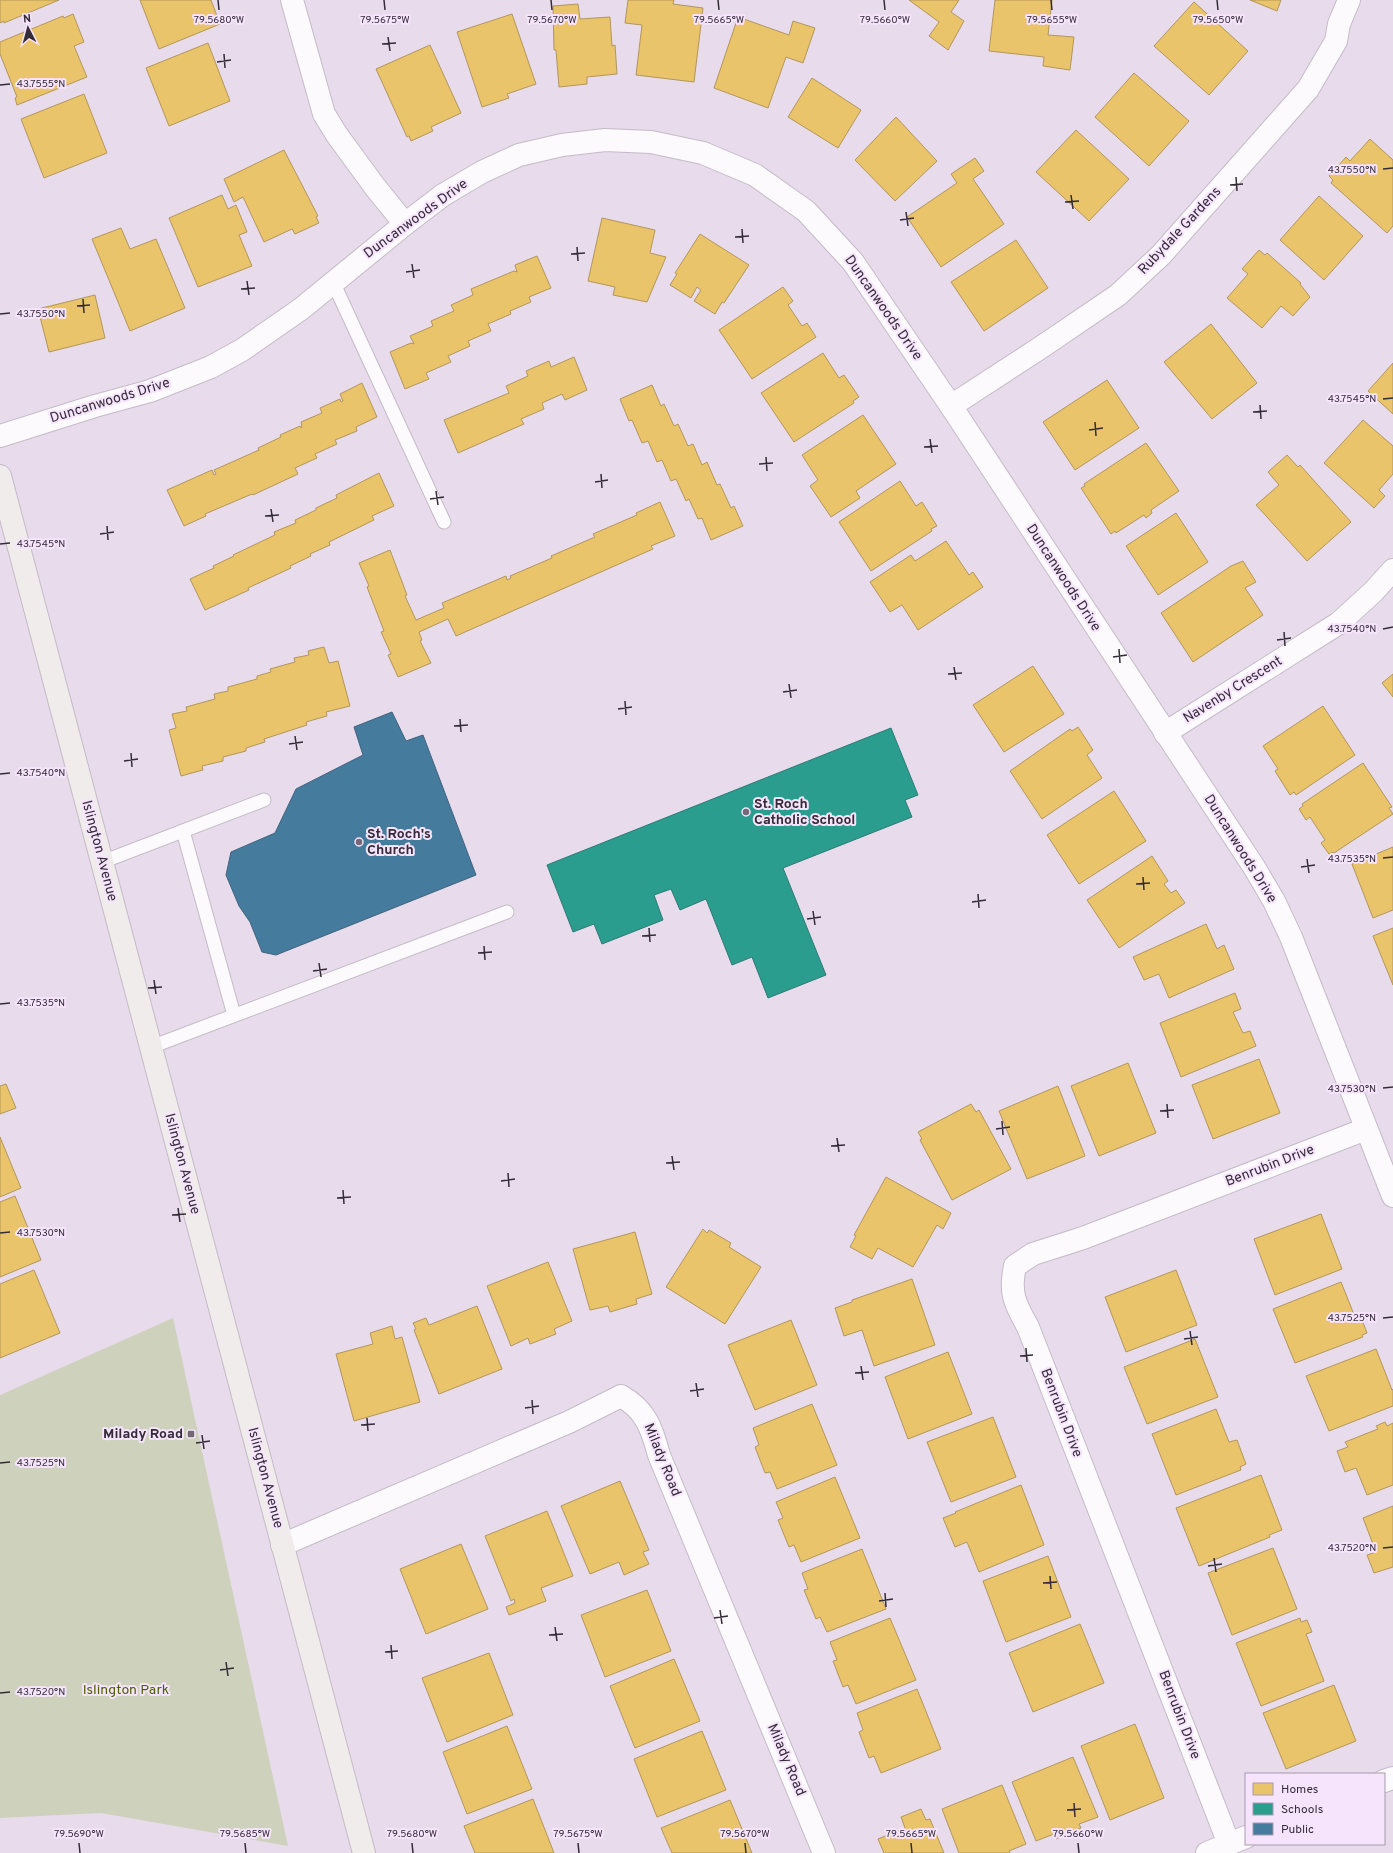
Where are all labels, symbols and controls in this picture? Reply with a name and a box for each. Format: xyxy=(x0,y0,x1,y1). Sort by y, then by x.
north arrow xyxy=(8,8,48,48)
text: N xyxy=(22,12,32,26)
text: 79.5680°W xyxy=(194,14,244,27)
text: 79.5675°W xyxy=(360,14,410,27)
text: 79.5670°W xyxy=(527,14,577,27)
text: 79.5665°W xyxy=(694,14,744,27)
text: 79.5660°W xyxy=(860,14,910,27)
text: 79.5655°W xyxy=(1027,14,1077,27)
text: 79.5650°W xyxy=(1193,14,1243,27)
text: 43.7555°N xyxy=(17,78,65,91)
text: 43.7550°N xyxy=(1328,164,1376,177)
street label: Duncanwoods Drive xyxy=(361,176,471,262)
street label: Rubydale Gardens xyxy=(1135,183,1225,279)
street label: Duncanwoods Drive xyxy=(840,252,926,364)
text: 43.7550°N xyxy=(17,308,65,321)
street label: Duncanwoods Drive xyxy=(48,375,172,427)
text: 43.7545°N xyxy=(1328,393,1376,406)
street label: Duncanwoods Drive xyxy=(1022,521,1104,635)
text: 43.7545°N xyxy=(17,538,65,551)
text: 43.7540°N xyxy=(1328,623,1376,636)
street label: Navenby Crescent xyxy=(1180,653,1286,727)
text: 43.7540°N xyxy=(17,767,65,780)
street label: Duncanwoods Drive xyxy=(1200,792,1280,906)
place label: St. Roch Catholic School xyxy=(754,796,855,829)
street label: Islington Avenue xyxy=(77,799,121,903)
marker: St. Roch Catholic School xyxy=(741,807,751,817)
place label: St. Roch's Church xyxy=(367,826,431,859)
marker: St. Roch's Church xyxy=(354,837,364,847)
text: 43.7535°N xyxy=(1328,853,1376,866)
text: 43.7535°N xyxy=(17,997,65,1010)
text: 43.7530°N xyxy=(1328,1083,1376,1096)
street label: Islington Avenue xyxy=(160,1112,204,1216)
street label: Benrubin Drive xyxy=(1223,1141,1317,1191)
text: 43.7530°N xyxy=(17,1227,65,1240)
text: 43.7525°N xyxy=(1328,1312,1376,1325)
street label: Benrubin Drive xyxy=(1036,1366,1086,1460)
street label: Milady Road xyxy=(640,1421,684,1499)
place label: Milady Road xyxy=(103,1426,183,1443)
street label: Islington Avenue xyxy=(243,1426,287,1530)
marker: Milady Road xyxy=(186,1429,196,1439)
text: 43.7525°N xyxy=(17,1457,65,1470)
text: 43.7520°N xyxy=(1328,1542,1376,1555)
street label: Benrubin Drive xyxy=(1154,1668,1204,1762)
park label: Islington Park xyxy=(83,1682,169,1699)
text: 43.7520°N xyxy=(17,1686,65,1699)
street label: Milady Road xyxy=(763,1721,809,1799)
legend xyxy=(1245,1773,1385,1845)
text: Homes xyxy=(1281,1782,1318,1798)
text: Schools xyxy=(1281,1802,1323,1818)
text: Public xyxy=(1281,1822,1314,1838)
text: 79.5690°W xyxy=(54,1828,104,1841)
text: 79.5685°W xyxy=(220,1828,270,1841)
text: 79.5680°W xyxy=(387,1828,437,1841)
text: 79.5675°W xyxy=(553,1828,603,1841)
text: 79.5670°W xyxy=(720,1828,770,1841)
text: 79.5665°W xyxy=(886,1828,936,1841)
text: 79.5660°W xyxy=(1053,1828,1103,1841)

